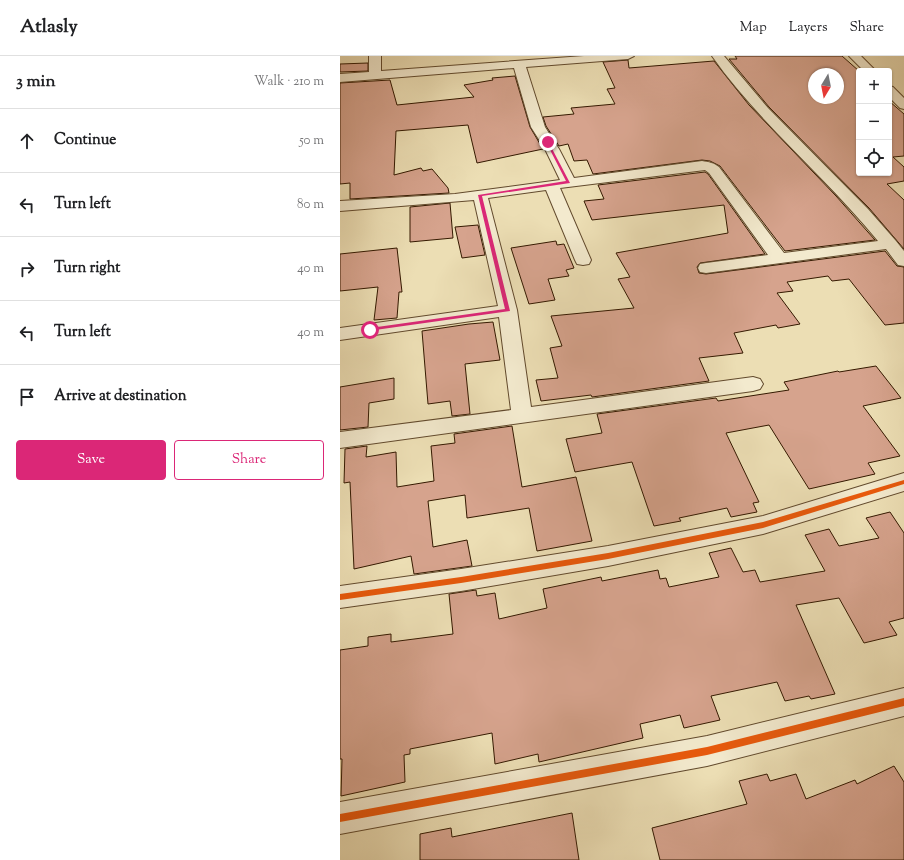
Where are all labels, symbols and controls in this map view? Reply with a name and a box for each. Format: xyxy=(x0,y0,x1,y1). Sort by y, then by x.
text: Atlasly xyxy=(20,14,78,41)
text: Map xyxy=(740,18,767,38)
text: Layers xyxy=(789,18,827,38)
text: Share xyxy=(849,18,884,38)
north arrow xyxy=(808,68,844,104)
map controls xyxy=(856,68,892,176)
button: + xyxy=(856,68,892,104)
text: 3 min xyxy=(16,70,55,94)
text: Walk · 210 m xyxy=(254,73,324,91)
button: − xyxy=(856,104,892,140)
icon: ahead xyxy=(16,130,38,152)
text: Continue xyxy=(54,130,116,151)
text: 50 m xyxy=(299,132,324,150)
route end xyxy=(539,133,557,151)
button: locate xyxy=(856,140,892,176)
icon: left xyxy=(16,194,38,216)
text: Turn left xyxy=(54,194,111,215)
text: 80 m xyxy=(297,196,324,214)
icon: right xyxy=(16,258,38,280)
text: Turn right xyxy=(54,258,120,279)
text: 40 m xyxy=(297,260,324,278)
route start xyxy=(361,321,379,339)
icon: left xyxy=(16,322,38,344)
text: Turn left xyxy=(54,322,111,343)
text: 40 m xyxy=(297,324,324,342)
icon: arrive xyxy=(16,386,38,408)
text: Arrive at destination xyxy=(54,386,187,407)
button: Save xyxy=(16,440,166,480)
button: Share xyxy=(174,440,324,480)

